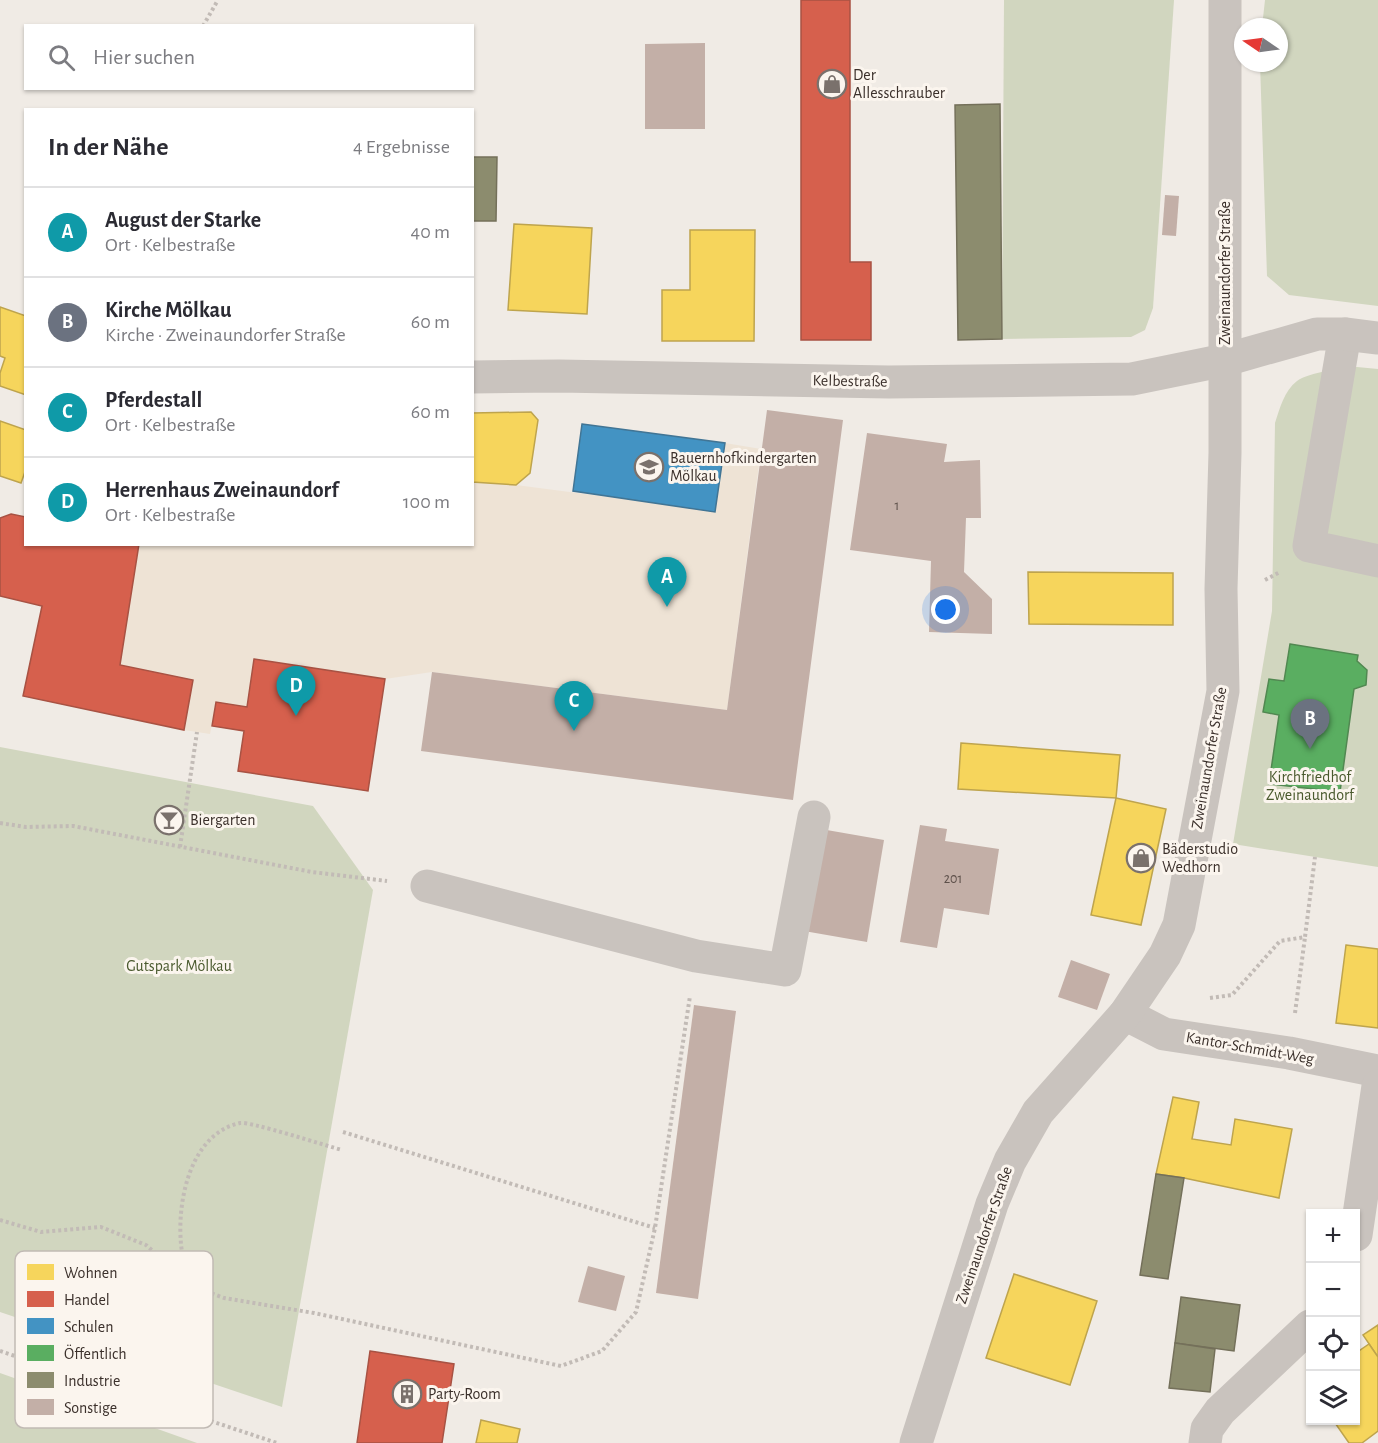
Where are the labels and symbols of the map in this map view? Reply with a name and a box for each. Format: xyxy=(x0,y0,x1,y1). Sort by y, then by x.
north arrow xyxy=(1234,18,1288,72)
place label: Der Allesschrauber xyxy=(853,67,946,101)
shop icon: Der Allesschrauber xyxy=(816,68,848,100)
street label: Zweinaundorfer Straße xyxy=(1217,201,1233,345)
street label: Kelbestraße xyxy=(812,372,888,390)
place label: Bauernhofkindergarten Mölkau xyxy=(670,450,817,484)
school or university icon: Bauernhofkindergarten Mölkau xyxy=(633,451,665,483)
house number: 1 xyxy=(895,499,899,513)
pin: A xyxy=(648,558,686,607)
your location xyxy=(931,595,960,624)
pin: D xyxy=(276,666,316,716)
pin: C xyxy=(554,682,594,731)
street label: Zweinaundorfer Straße xyxy=(1189,686,1229,830)
pin: B xyxy=(1290,700,1330,749)
park label: Kirchfriedhof Zweinaundorf xyxy=(1266,769,1355,803)
bar icon: Biergarten xyxy=(153,804,185,836)
place label: Biergarten xyxy=(190,812,256,828)
place label: Bäderstudio Wedhorn xyxy=(1162,841,1238,875)
shop icon: Bäderstudio Wedhorn xyxy=(1125,842,1157,874)
house number: 201 xyxy=(944,872,962,886)
park label: Gutspark Mölkau xyxy=(126,958,232,974)
street label: Kantor-Schmidt-Weg xyxy=(1185,1029,1316,1067)
street label: Zweinaundorfer Straße xyxy=(953,1164,1015,1306)
legend xyxy=(15,1251,213,1428)
text: Wohnen xyxy=(64,1265,118,1281)
text: Handel xyxy=(64,1292,110,1308)
text: Schulen xyxy=(64,1319,113,1335)
text: Öffentlich xyxy=(64,1344,127,1362)
text: Industrie xyxy=(64,1373,120,1389)
building icon: Party-Room xyxy=(391,1378,423,1410)
place label: Party-Room xyxy=(428,1386,501,1403)
text: Sonstige xyxy=(64,1400,117,1416)

